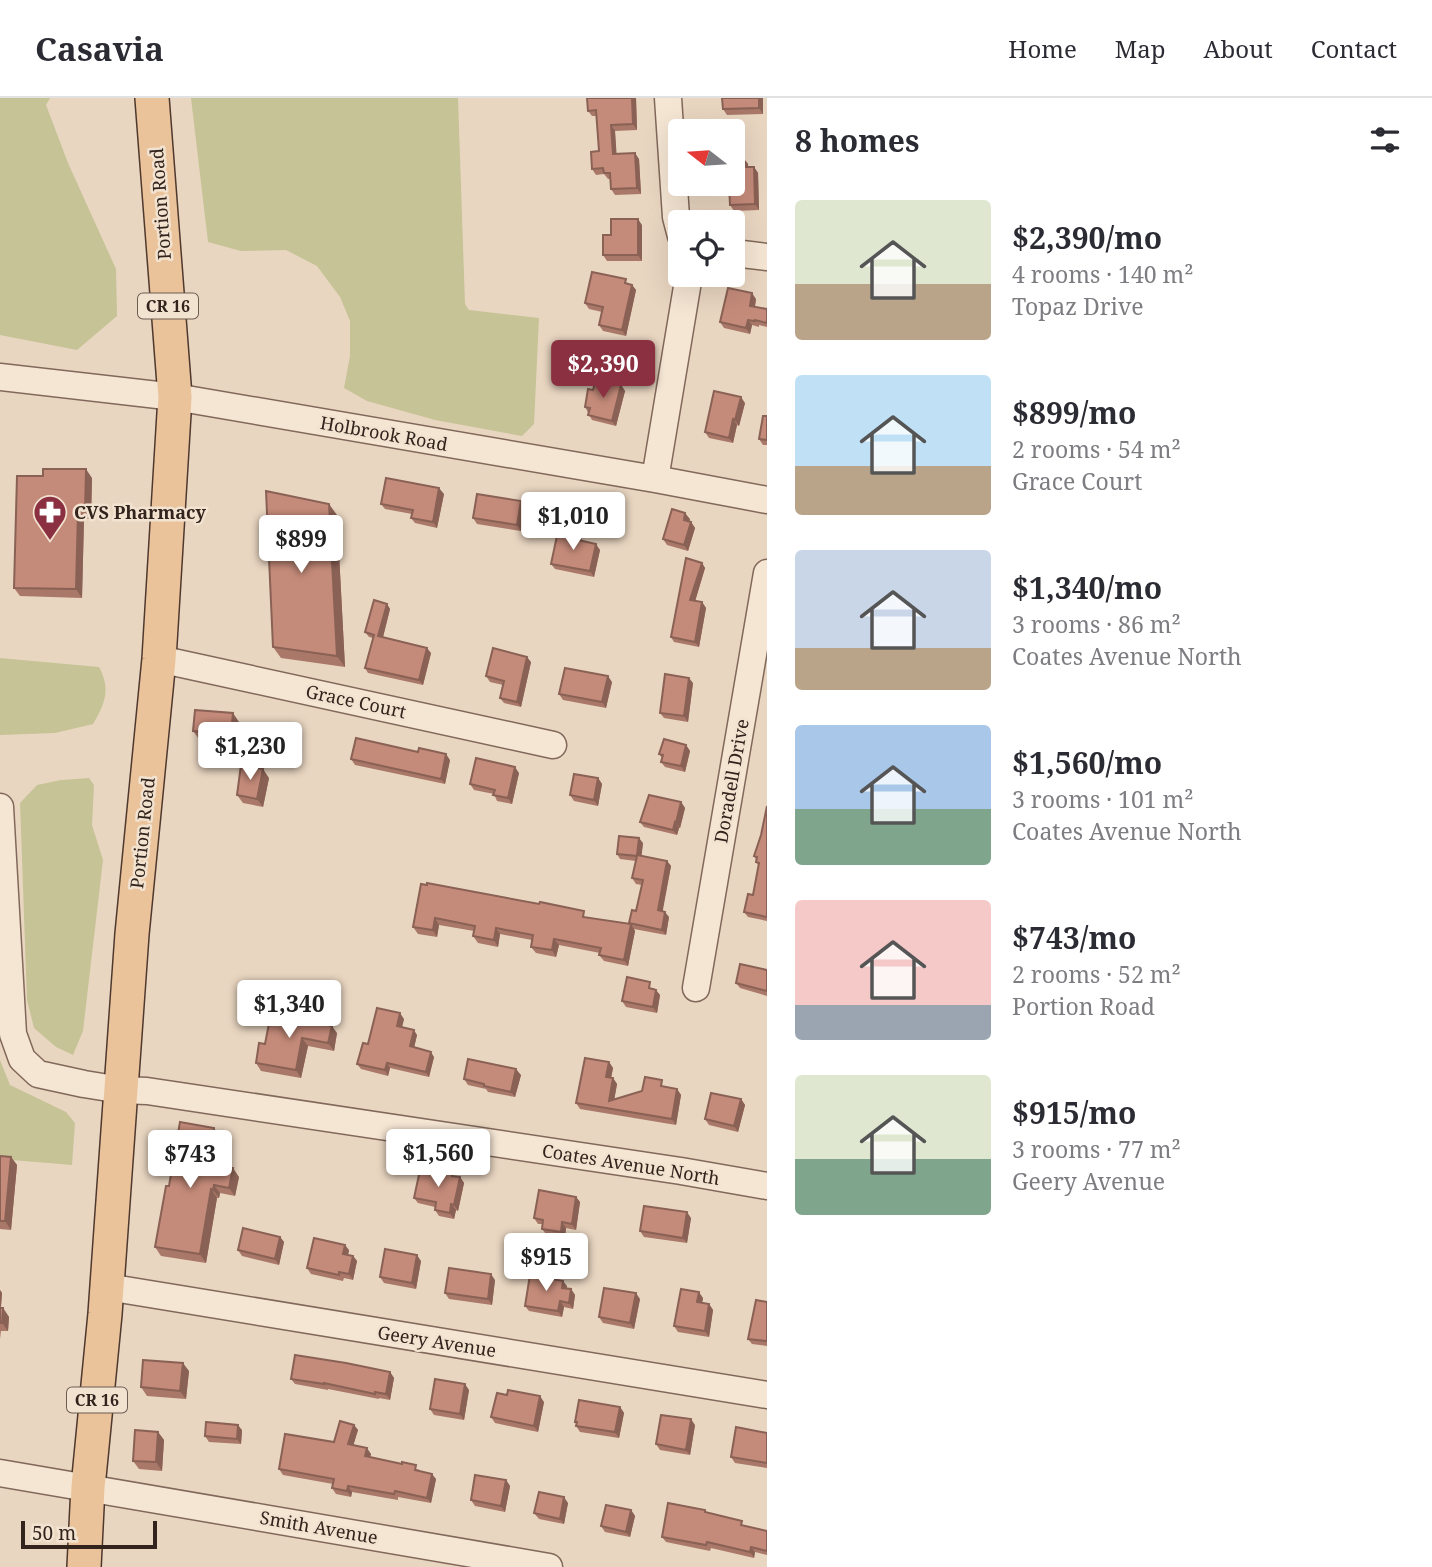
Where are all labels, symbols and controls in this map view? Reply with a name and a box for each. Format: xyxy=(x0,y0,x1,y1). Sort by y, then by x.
text: Casavia xyxy=(35,26,164,71)
text: Home xyxy=(1008,32,1077,65)
text: Map xyxy=(1115,32,1166,65)
text: About xyxy=(1204,32,1273,65)
text: Contact xyxy=(1311,32,1397,65)
north arrow xyxy=(668,119,746,196)
map controls xyxy=(668,119,745,287)
text: 8 homes xyxy=(795,120,919,161)
icon: filters xyxy=(1366,121,1404,159)
street label: Portion Road xyxy=(144,147,176,261)
button: locate xyxy=(668,210,745,287)
text: $2,390/mo xyxy=(1012,217,1162,258)
icon: home xyxy=(851,228,935,312)
text: 4 rooms · 140 m² xyxy=(1012,258,1194,290)
text: Topaz Drive xyxy=(1012,290,1144,322)
road number: CR 16 xyxy=(138,294,198,318)
pin: $2,390 xyxy=(546,341,660,400)
text: $2,390 xyxy=(567,347,639,379)
text: $899/mo xyxy=(1012,392,1136,433)
icon: home xyxy=(851,403,935,487)
street label: Holbrook Road xyxy=(318,410,450,456)
text: 2 rooms · 54 m² xyxy=(1012,433,1181,465)
text: Grace Court xyxy=(1012,465,1142,497)
pin: $1,010 xyxy=(516,492,630,552)
pharmacy icon: CVS Pharmacy xyxy=(31,493,69,542)
text: $1,010 xyxy=(537,499,609,531)
place label: CVS Pharmacy xyxy=(74,500,206,524)
pin: $899 xyxy=(260,516,342,575)
text: $899 xyxy=(275,522,327,554)
text: $1,340/mo xyxy=(1012,567,1162,608)
icon: home xyxy=(851,578,935,662)
text: 3 rooms · 86 m² xyxy=(1012,608,1181,640)
text: Coates Avenue North xyxy=(1012,640,1242,672)
street label: Grace Court xyxy=(304,679,408,723)
street label: Doradell Drive xyxy=(708,717,754,845)
pin: $1,230 xyxy=(193,722,307,782)
text: $1,230 xyxy=(214,729,286,761)
text: $1,560/mo xyxy=(1012,742,1162,783)
icon: home xyxy=(851,753,935,837)
street label: Portion Road xyxy=(124,776,160,890)
text: 3 rooms · 101 m² xyxy=(1012,783,1194,815)
text: Coates Avenue North xyxy=(1012,815,1242,847)
text: $743/mo xyxy=(1012,917,1136,958)
icon: home xyxy=(851,928,935,1012)
text: 2 rooms · 52 m² xyxy=(1012,958,1181,990)
pin: $1,340 xyxy=(232,981,346,1040)
text: $1,340 xyxy=(253,987,325,1019)
text: Portion Road xyxy=(1012,990,1155,1022)
text: $915/mo xyxy=(1012,1092,1136,1133)
icon: home xyxy=(851,1103,935,1187)
pin: $743 xyxy=(149,1130,231,1190)
pin: $1,560 xyxy=(381,1130,495,1189)
text: 3 rooms · 77 m² xyxy=(1012,1133,1181,1165)
text: $1,560 xyxy=(402,1136,474,1168)
text: $743 xyxy=(164,1137,216,1169)
street label: Coates Avenue North xyxy=(540,1138,722,1190)
text: Geery Avenue xyxy=(1012,1165,1165,1197)
pin: $915 xyxy=(505,1234,587,1293)
text: $915 xyxy=(520,1240,572,1272)
street label: Geery Avenue xyxy=(376,1320,498,1362)
road number: CR 16 xyxy=(67,1388,127,1412)
street label: Smith Avenue xyxy=(258,1505,380,1549)
scale bar xyxy=(21,1518,158,1550)
text: 50 m xyxy=(32,1520,76,1546)

